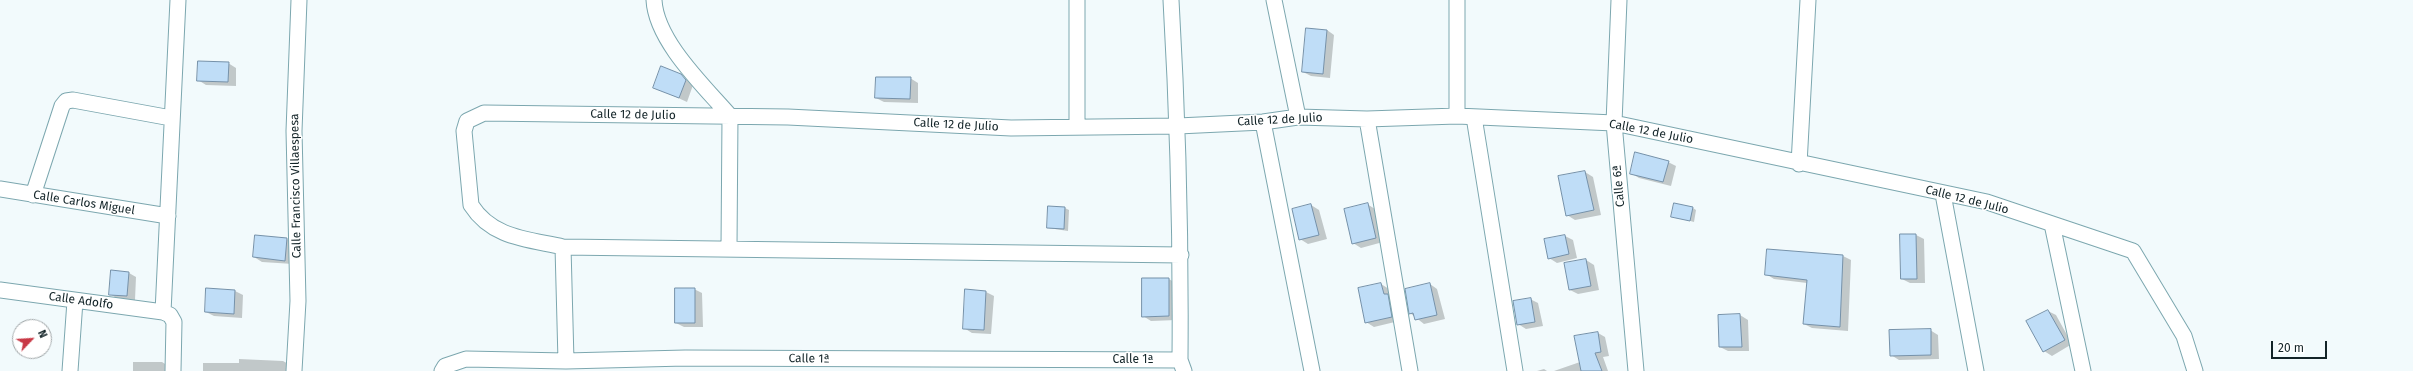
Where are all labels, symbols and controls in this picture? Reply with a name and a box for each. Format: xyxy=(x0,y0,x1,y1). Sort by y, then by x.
street label: Calle 12 de Julio xyxy=(590,107,676,123)
street label: Calle 12 de Julio xyxy=(1237,111,1323,129)
street label: Calle Francisco Villaespesa xyxy=(288,114,304,258)
street label: Calle 12 de Julio xyxy=(913,116,999,134)
street label: Calle 12 de Julio xyxy=(1608,117,1694,147)
street label: Calle 6ª xyxy=(1610,164,1628,208)
street label: Calle 12 de Julio xyxy=(1924,183,2010,217)
street label: Calle Carlos Miguel xyxy=(32,188,136,218)
street label: Calle Adolfo xyxy=(48,289,114,313)
north arrow xyxy=(12,319,52,359)
text: N xyxy=(35,328,50,340)
scale bar xyxy=(2273,333,2329,359)
text: 20 m xyxy=(2278,341,2304,355)
street label: Calle 1ª xyxy=(788,351,830,367)
street label: Calle 1ª xyxy=(1113,353,1153,367)

